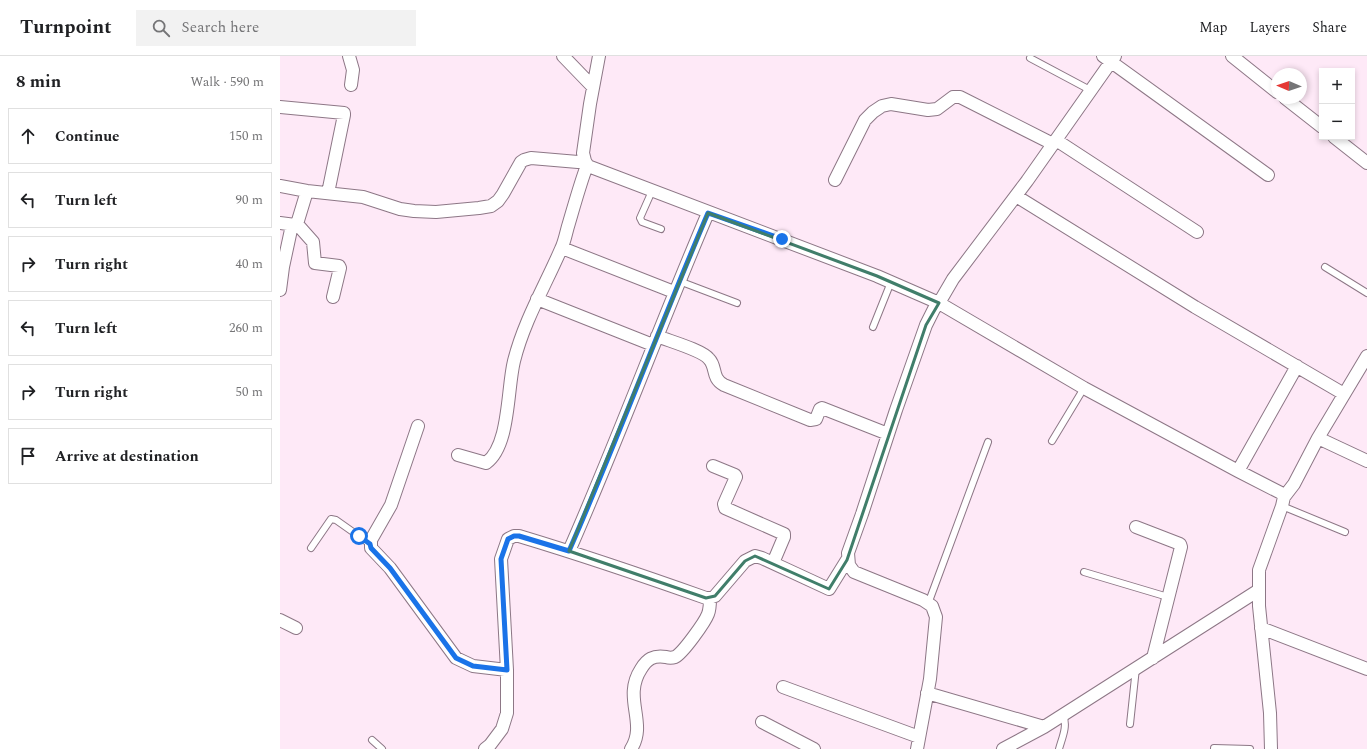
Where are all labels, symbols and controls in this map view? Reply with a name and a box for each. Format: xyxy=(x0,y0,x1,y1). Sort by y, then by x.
search box xyxy=(136,10,416,46)
text: Turnpoint xyxy=(20,13,112,42)
text: Search here xyxy=(182,16,259,39)
icon: search xyxy=(150,17,172,39)
text: Map xyxy=(1199,17,1228,38)
text: Layers xyxy=(1250,17,1290,38)
text: Share xyxy=(1312,17,1347,38)
north arrow xyxy=(1271,68,1307,104)
map controls xyxy=(1319,68,1355,140)
button: + xyxy=(1319,68,1355,104)
text: 8 min xyxy=(16,69,61,95)
text: Walk · 590 m xyxy=(190,72,264,92)
button: − xyxy=(1319,104,1355,140)
icon: ahead xyxy=(17,125,39,147)
text: Continue xyxy=(55,125,120,148)
text: 150 m xyxy=(229,126,263,146)
icon: left xyxy=(17,189,39,211)
text: Turn left xyxy=(55,189,117,212)
text: 90 m xyxy=(236,190,263,210)
route end xyxy=(773,230,791,248)
icon: right xyxy=(17,253,39,275)
text: Turn right xyxy=(55,253,128,276)
text: 40 m xyxy=(236,254,263,274)
icon: left xyxy=(17,317,39,339)
text: Turn left xyxy=(55,317,117,340)
text: 260 m xyxy=(229,318,263,338)
icon: right xyxy=(17,381,39,403)
text: Turn right xyxy=(55,381,128,404)
text: 50 m xyxy=(236,382,263,402)
icon: arrive xyxy=(17,445,39,467)
text: Arrive at destination xyxy=(55,445,199,468)
route start xyxy=(350,527,368,545)

